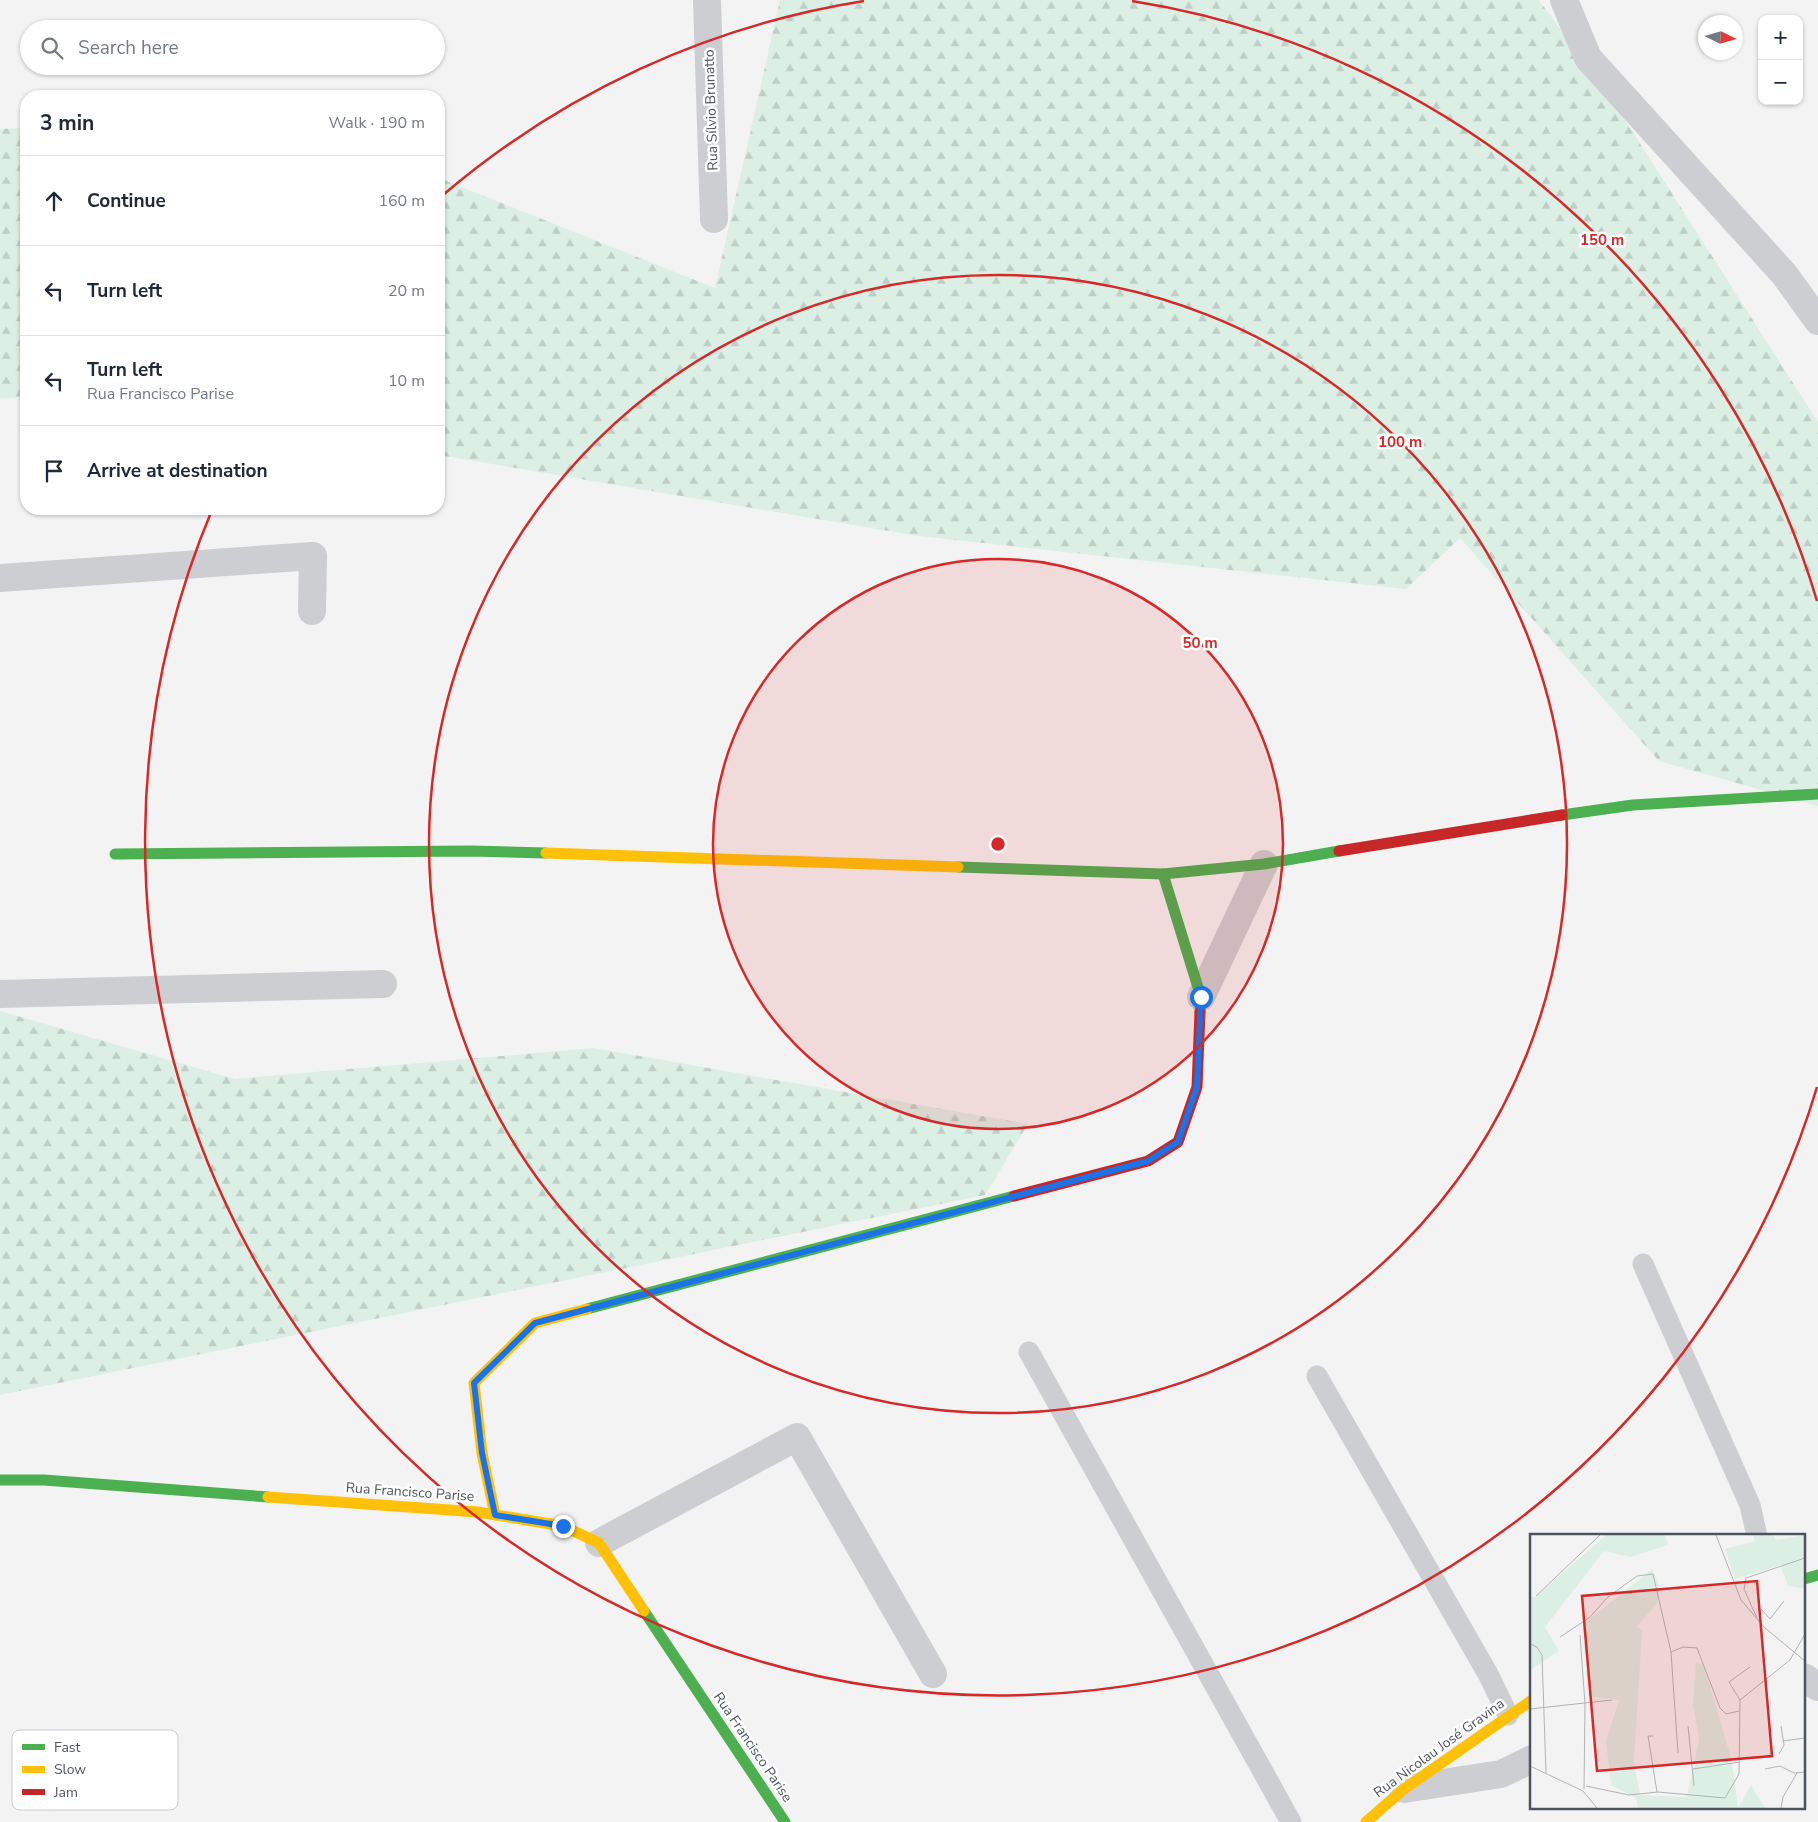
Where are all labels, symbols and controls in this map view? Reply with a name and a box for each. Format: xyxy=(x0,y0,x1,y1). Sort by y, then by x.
north arrow xyxy=(1698,15,1743,60)
map controls xyxy=(1758,15,1803,105)
button: + xyxy=(1758,15,1803,60)
search box xyxy=(20,20,445,75)
icon: search xyxy=(38,34,66,62)
text: Search here xyxy=(78,35,179,61)
street label: Rua Sílvio Brunatto xyxy=(699,49,723,171)
button: − xyxy=(1758,60,1803,105)
text: 3 min xyxy=(40,109,94,137)
text: Walk · 190 m xyxy=(329,112,425,134)
icon: ahead xyxy=(40,187,68,215)
text: Continue xyxy=(87,188,166,214)
text: 160 m xyxy=(378,190,425,212)
text: 150 m xyxy=(1580,230,1624,250)
icon: left xyxy=(40,277,68,305)
text: Turn left xyxy=(87,278,162,304)
text: 20 m xyxy=(388,280,425,302)
text: Turn left xyxy=(87,357,162,383)
icon: left xyxy=(40,367,68,395)
text: 10 m xyxy=(388,370,425,392)
text: Rua Francisco Parise xyxy=(87,383,234,405)
text: 100 m xyxy=(1378,432,1422,452)
icon: arrive xyxy=(40,457,68,485)
text: Arrive at destination xyxy=(87,458,268,484)
text: 50 m xyxy=(1182,633,1218,653)
centre of rings xyxy=(989,835,1007,853)
route start xyxy=(1190,986,1213,1009)
street label: Rua Francisco Parise xyxy=(345,1478,475,1506)
route end xyxy=(552,1515,575,1538)
inset map xyxy=(1530,1534,1806,1810)
street label: Rua Francisco Parise xyxy=(709,1688,797,1806)
street label: Rua Nicolau José Gravina xyxy=(1370,1694,1508,1802)
legend xyxy=(12,1730,178,1810)
text: Fast xyxy=(54,1738,80,1757)
text: Slow xyxy=(54,1760,86,1779)
text: Jam xyxy=(53,1783,78,1802)

